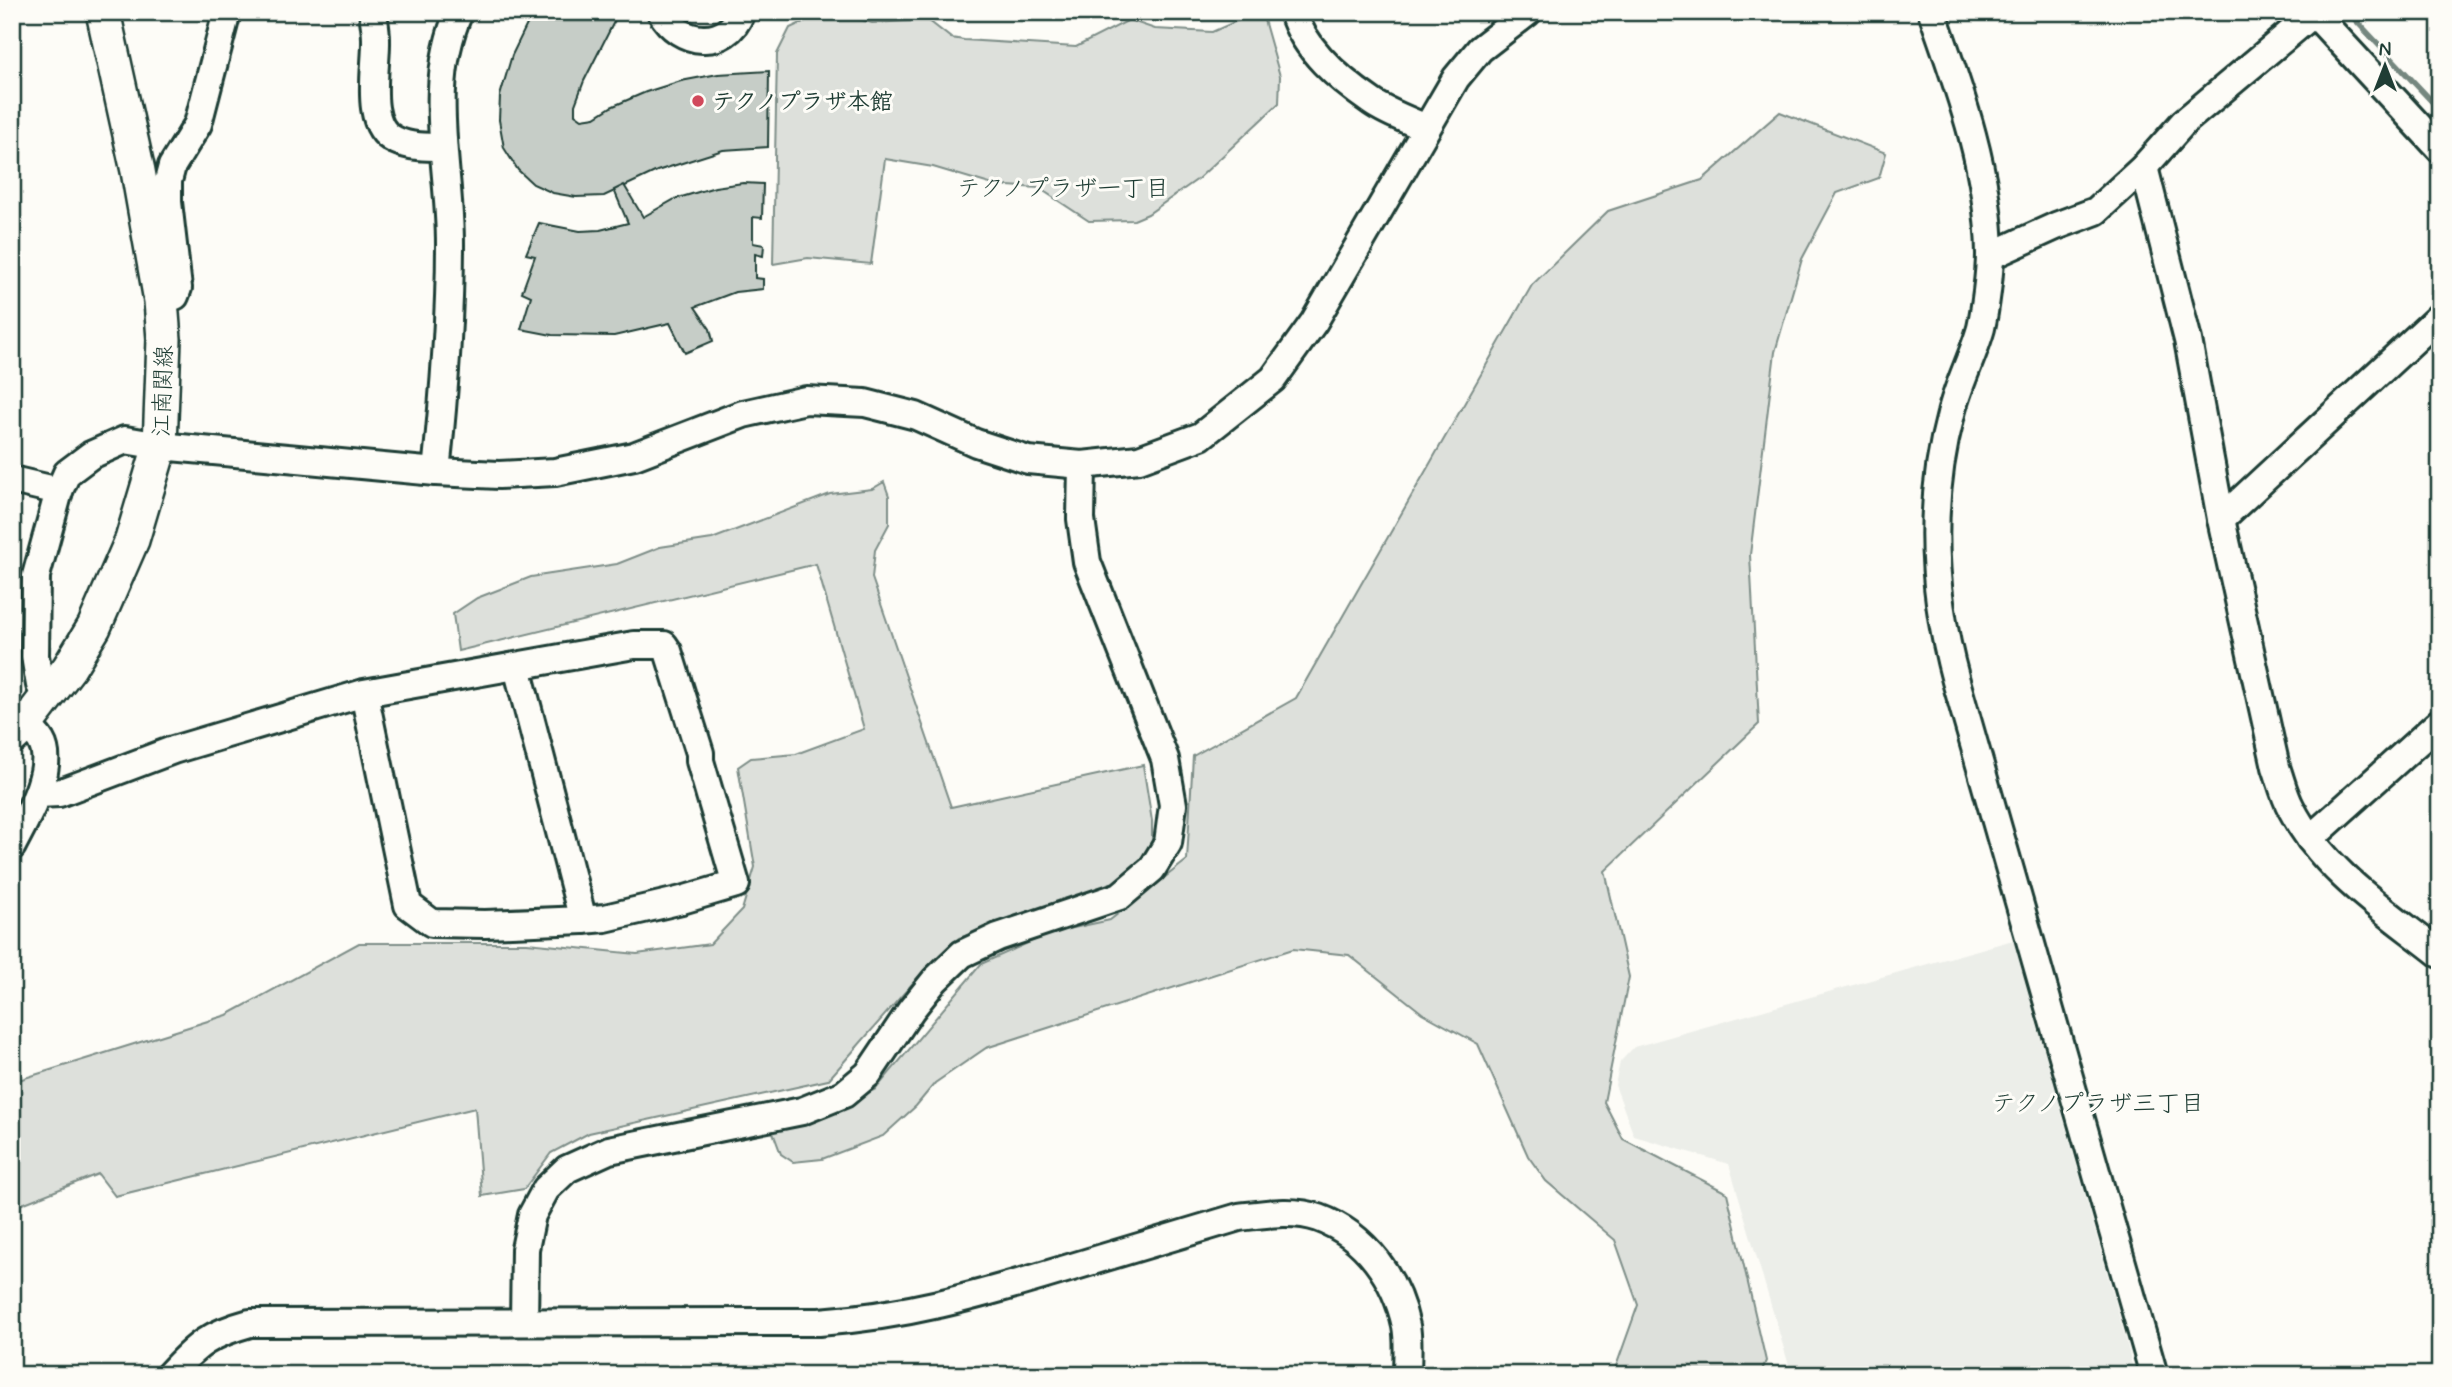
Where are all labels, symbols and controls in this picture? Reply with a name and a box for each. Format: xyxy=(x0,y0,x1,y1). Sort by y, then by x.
north arrow xyxy=(2350,32,2420,102)
text: N xyxy=(2379,38,2391,63)
place label: テクノプラザ本館 xyxy=(712,88,893,118)
marker: テクノプラザ本館 xyxy=(690,93,706,109)
district label: テクノプラザ一丁目 xyxy=(957,174,1169,205)
street label: 江南関線 xyxy=(147,345,181,438)
district label: テクノプラザ三丁目 xyxy=(1992,1089,2204,1120)

